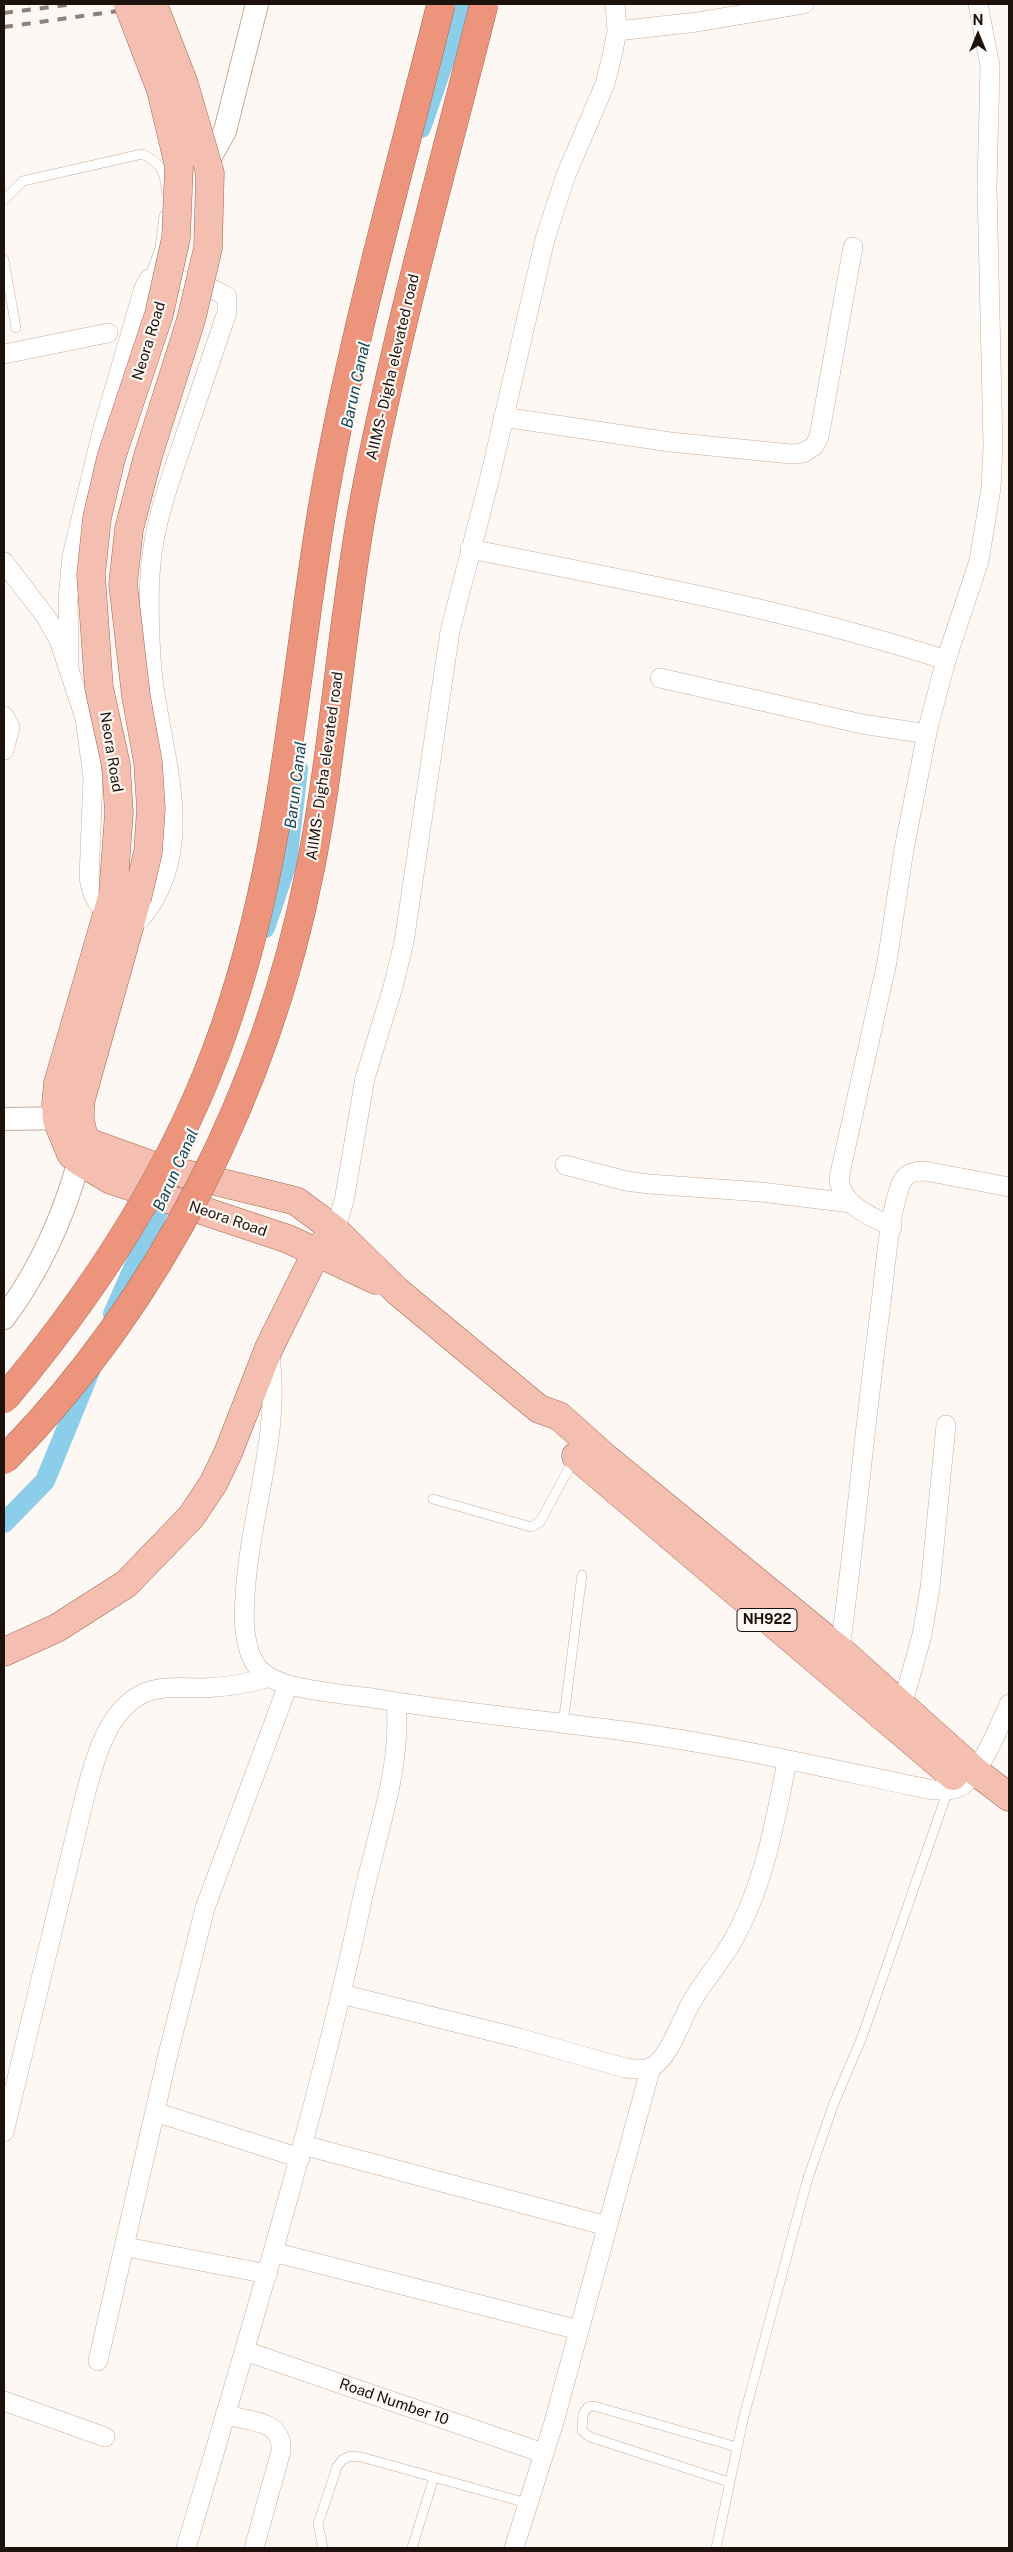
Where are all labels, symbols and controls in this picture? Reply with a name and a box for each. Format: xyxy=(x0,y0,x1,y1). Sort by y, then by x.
north arrow xyxy=(953,10,1003,60)
text: N xyxy=(973,12,983,28)
street label: AIIMS- Digha elevated road xyxy=(363,272,423,462)
street label: Neora Road xyxy=(129,300,169,382)
water label: Barun Canal xyxy=(337,340,375,430)
street label: AIIMS- Digha elevated road xyxy=(303,671,347,861)
street label: Neora Road xyxy=(96,710,126,794)
water label: Barun Canal xyxy=(281,740,311,830)
water label: Barun Canal xyxy=(149,1126,203,1214)
street label: Neora Road xyxy=(187,1197,269,1241)
road number: NH922 xyxy=(737,1608,797,1632)
street label: Road Number 10 xyxy=(337,2375,451,2429)

